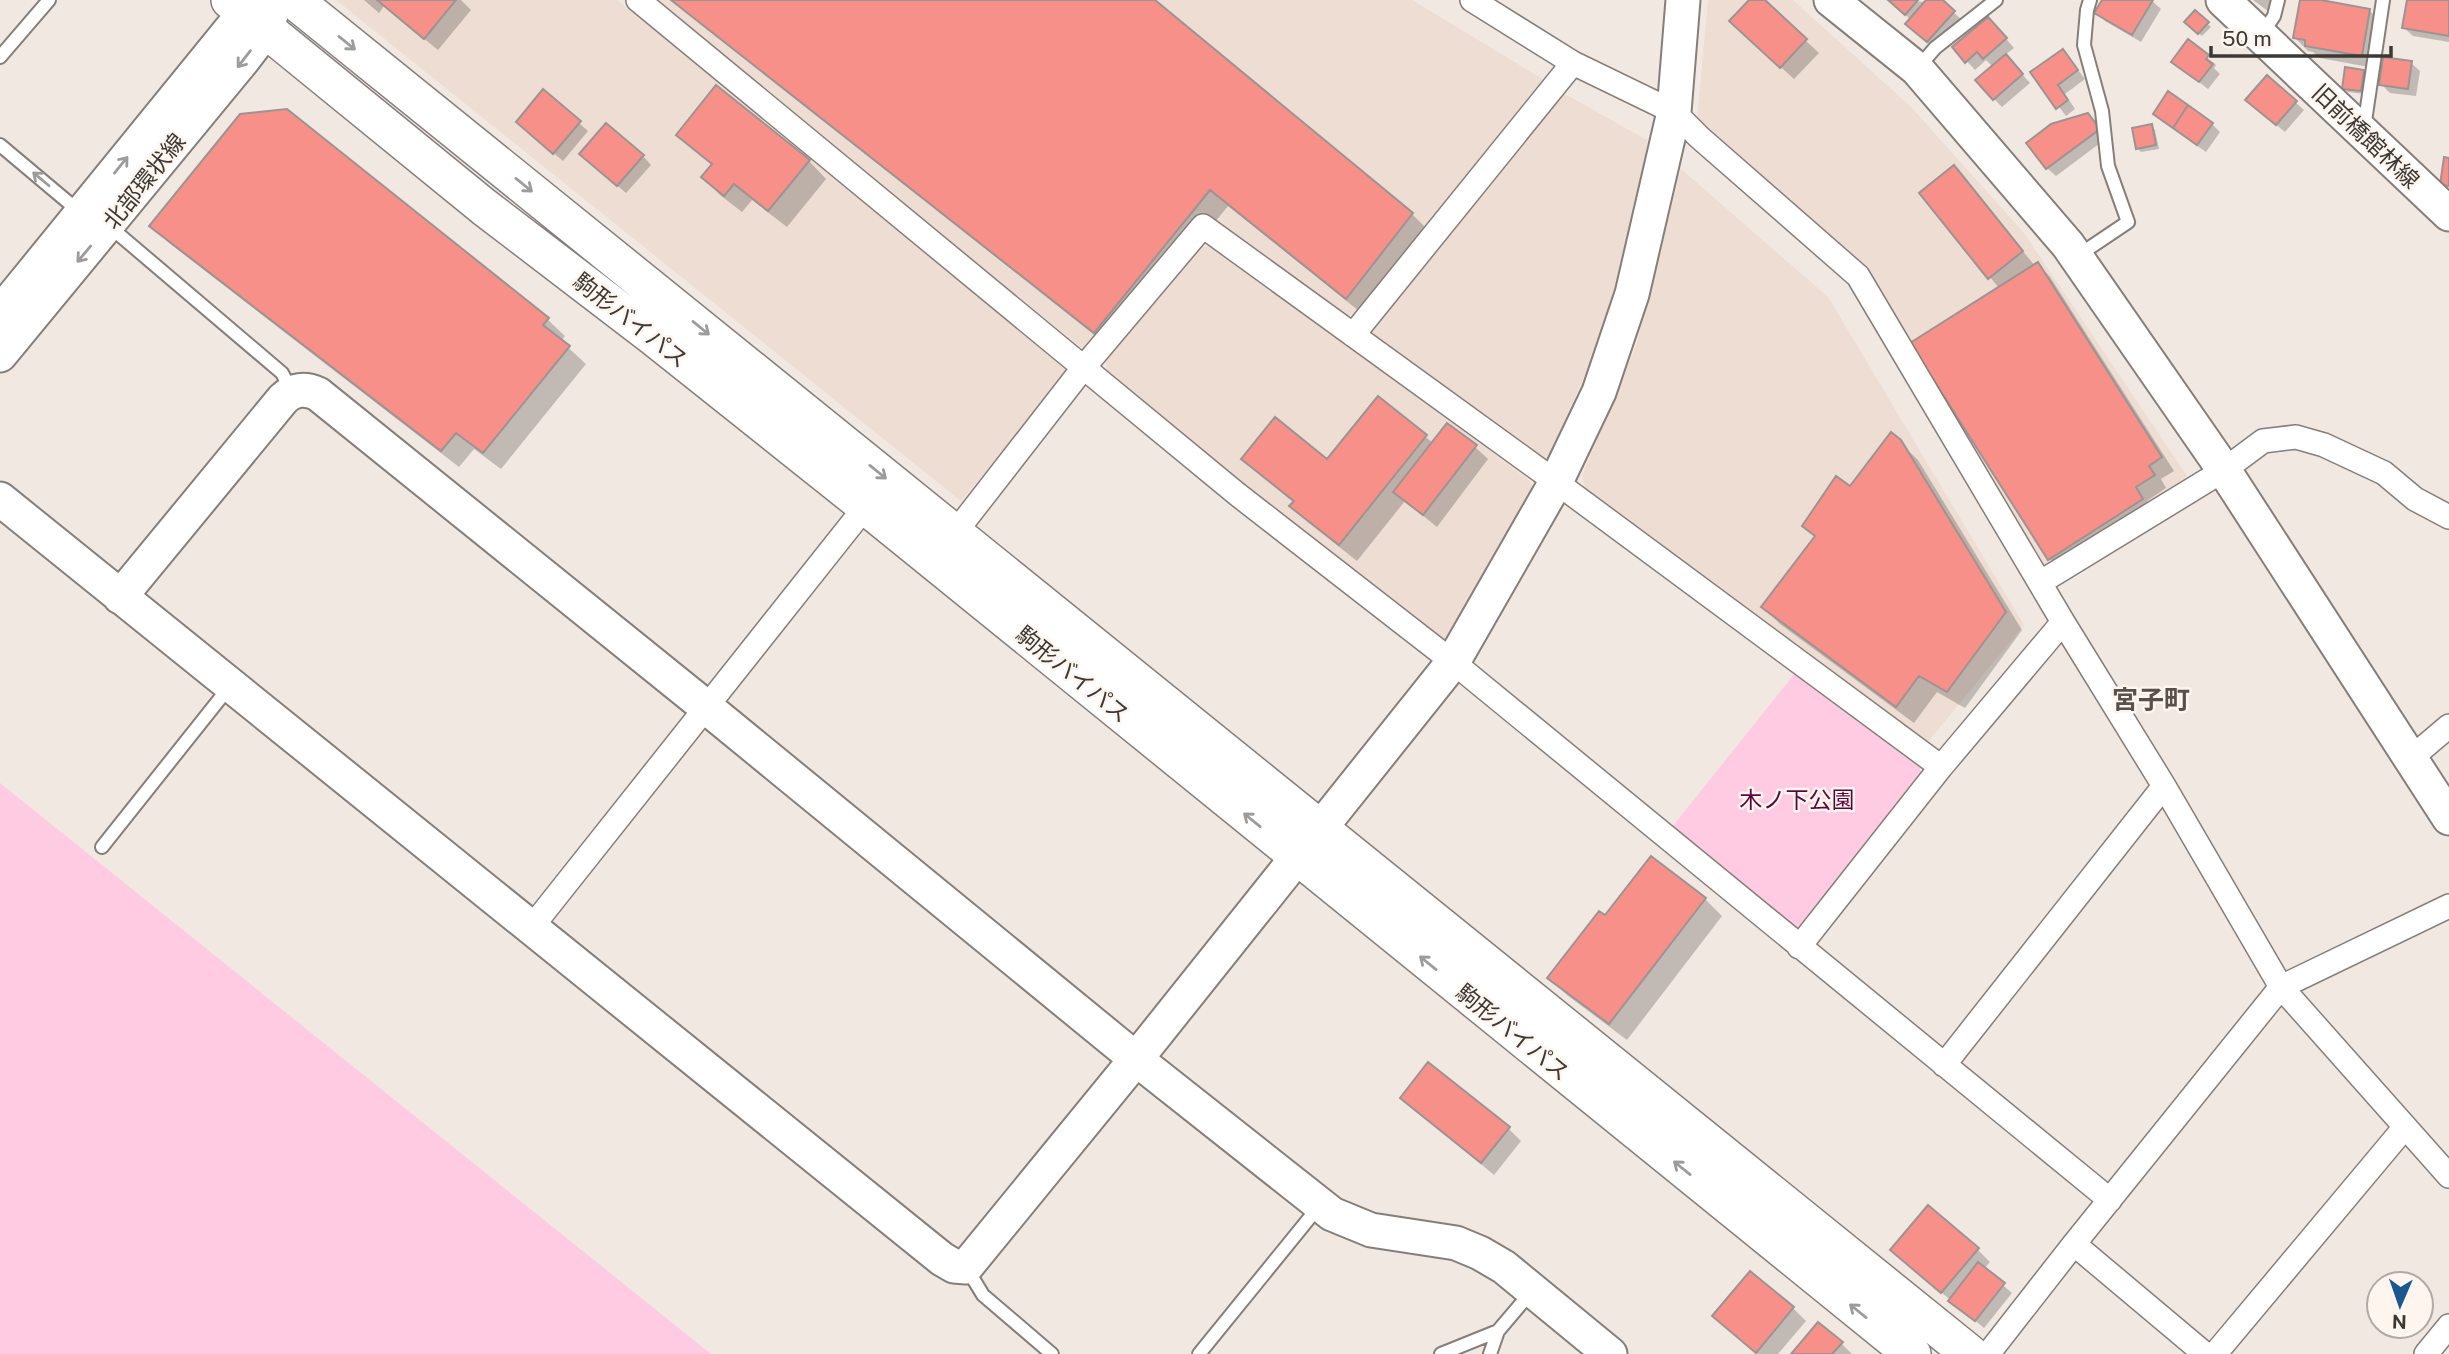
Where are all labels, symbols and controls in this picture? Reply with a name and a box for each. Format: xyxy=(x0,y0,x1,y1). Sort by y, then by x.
scale bar xyxy=(2211,14,2391,58)
text: 50 m xyxy=(2222,26,2272,51)
one-way arrow xyxy=(337,35,355,50)
one-way arrow xyxy=(236,49,251,68)
street label: 旧前橋館林線 xyxy=(2307,78,2425,194)
street label: 北部環状線 xyxy=(97,128,191,234)
one-way arrow xyxy=(113,156,128,174)
one-way arrow xyxy=(32,171,50,187)
one-way arrow xyxy=(514,178,533,193)
one-way arrow xyxy=(76,244,91,262)
street label: 駒形バイパス xyxy=(568,267,694,373)
one-way arrow xyxy=(692,320,710,336)
one-way arrow xyxy=(868,464,886,479)
street label: 駒形バイパス xyxy=(1011,620,1135,728)
district label: 宮子町 xyxy=(2112,684,2190,715)
park label: 木ノ下公園 xyxy=(1740,786,1855,813)
one-way arrow xyxy=(1243,812,1261,828)
one-way arrow xyxy=(1420,956,1438,971)
street label: 駒形バイパス xyxy=(1451,978,1575,1086)
one-way arrow xyxy=(1673,1160,1691,1176)
north arrow xyxy=(2365,1270,2435,1340)
one-way arrow xyxy=(1850,1303,1868,1319)
text: N xyxy=(2392,1311,2407,1333)

